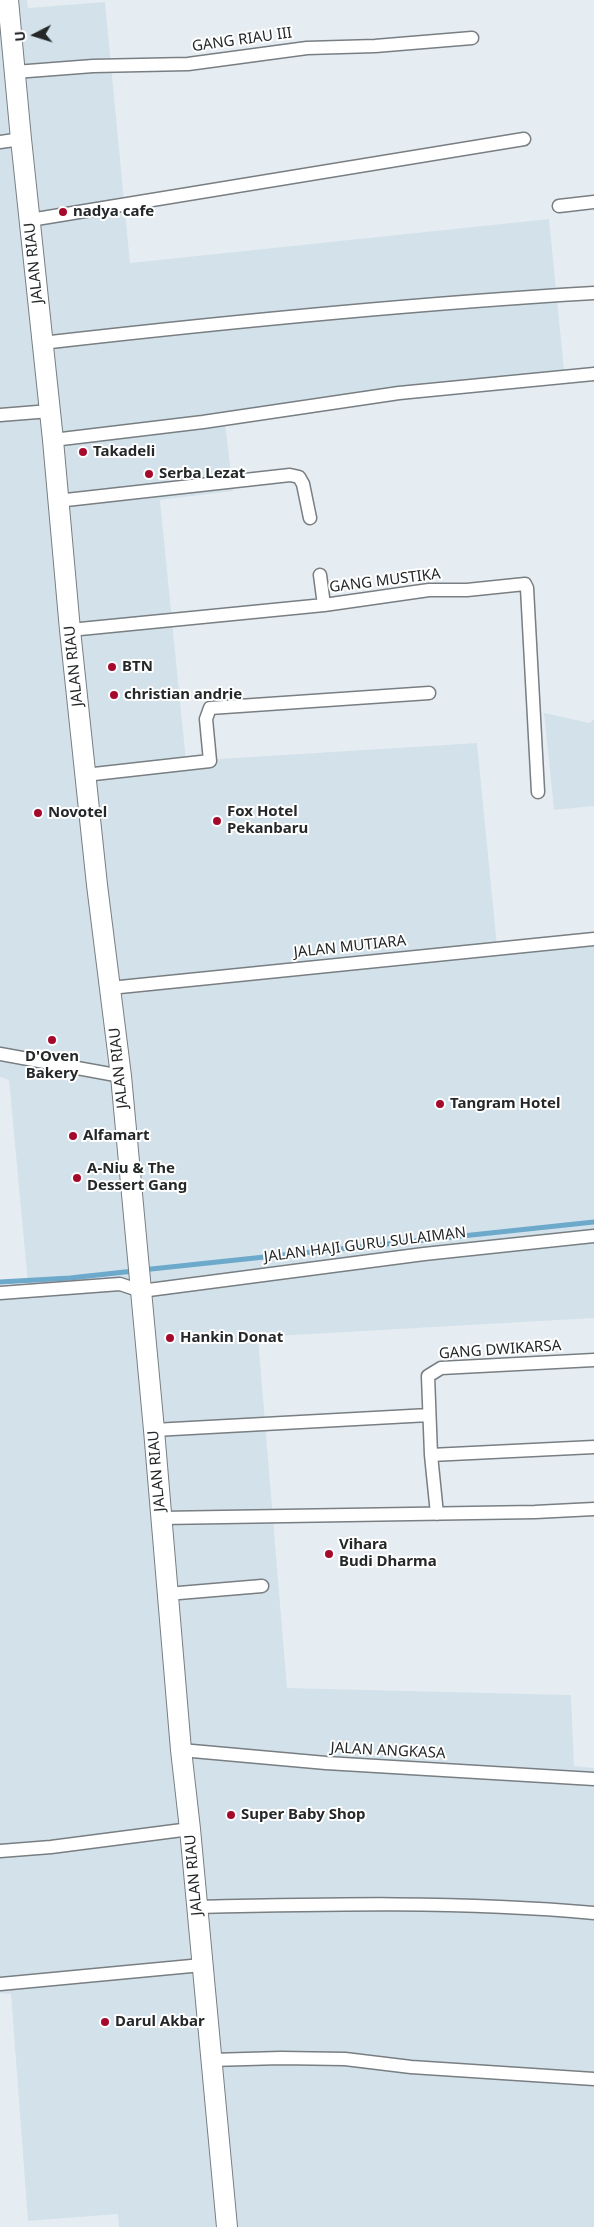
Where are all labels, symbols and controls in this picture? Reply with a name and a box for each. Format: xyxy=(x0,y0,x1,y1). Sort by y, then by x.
north arrow xyxy=(10,10,60,60)
street label: GANG RIAU III xyxy=(191,24,293,56)
text: U xyxy=(10,30,29,42)
place label: nadya cafe xyxy=(73,203,154,221)
marker: nadya cafe xyxy=(57,206,69,218)
street label: JALAN RIAU xyxy=(21,222,47,304)
place label: Takadeli xyxy=(93,443,155,461)
marker: Takadeli xyxy=(77,446,89,458)
place label: Serba Lezat xyxy=(159,465,245,483)
marker: Serba Lezat xyxy=(143,468,155,480)
street label: GANG MUSTIKA xyxy=(328,565,442,597)
street label: JALAN RIAU xyxy=(61,625,87,707)
place label: BTN xyxy=(122,658,153,676)
marker: BTN xyxy=(106,661,118,673)
place label: christian andrie xyxy=(124,686,242,704)
marker: christian andrie xyxy=(108,689,120,701)
place label: Fox Hotel Pekanbaru xyxy=(227,803,308,838)
place label: Novotel xyxy=(48,804,107,822)
marker: Novotel xyxy=(32,807,44,819)
marker: Fox Hotel Pekanbaru xyxy=(211,815,223,827)
street label: JALAN MUTIARA xyxy=(293,932,407,962)
street label: JALAN RIAU xyxy=(106,1027,132,1109)
marker: D'Oven Bakery xyxy=(46,1034,58,1046)
place label: D'Oven Bakery xyxy=(25,1048,79,1083)
place label: Tangram Hotel xyxy=(450,1095,560,1113)
marker: Tangram Hotel xyxy=(434,1098,446,1110)
place label: Alfamart xyxy=(83,1127,149,1145)
marker: Alfamart xyxy=(67,1130,79,1142)
place label: A-Niu & The Dessert Gang xyxy=(87,1160,187,1195)
marker: A-Niu & The Dessert Gang xyxy=(71,1172,83,1184)
street label: JALAN HAJI GURU SULAIMAN xyxy=(263,1224,467,1266)
place label: Hankin Donat xyxy=(180,1329,283,1347)
marker: Hankin Donat xyxy=(164,1332,176,1344)
street label: GANG DWIKARSA xyxy=(438,1337,562,1363)
street label: JALAN RIAU xyxy=(144,1430,170,1512)
place label: Vihara Budi Dharma xyxy=(339,1536,437,1571)
marker: Vihara Budi Dharma xyxy=(323,1548,335,1560)
street label: JALAN ANGKASA xyxy=(330,1739,446,1763)
place label: Super Baby Shop xyxy=(241,1806,366,1824)
marker: Super Baby Shop xyxy=(225,1809,237,1821)
street label: JALAN RIAU xyxy=(181,1834,207,1916)
place label: Darul Akbar xyxy=(115,2013,205,2031)
marker: Darul Akbar xyxy=(99,2016,111,2028)

